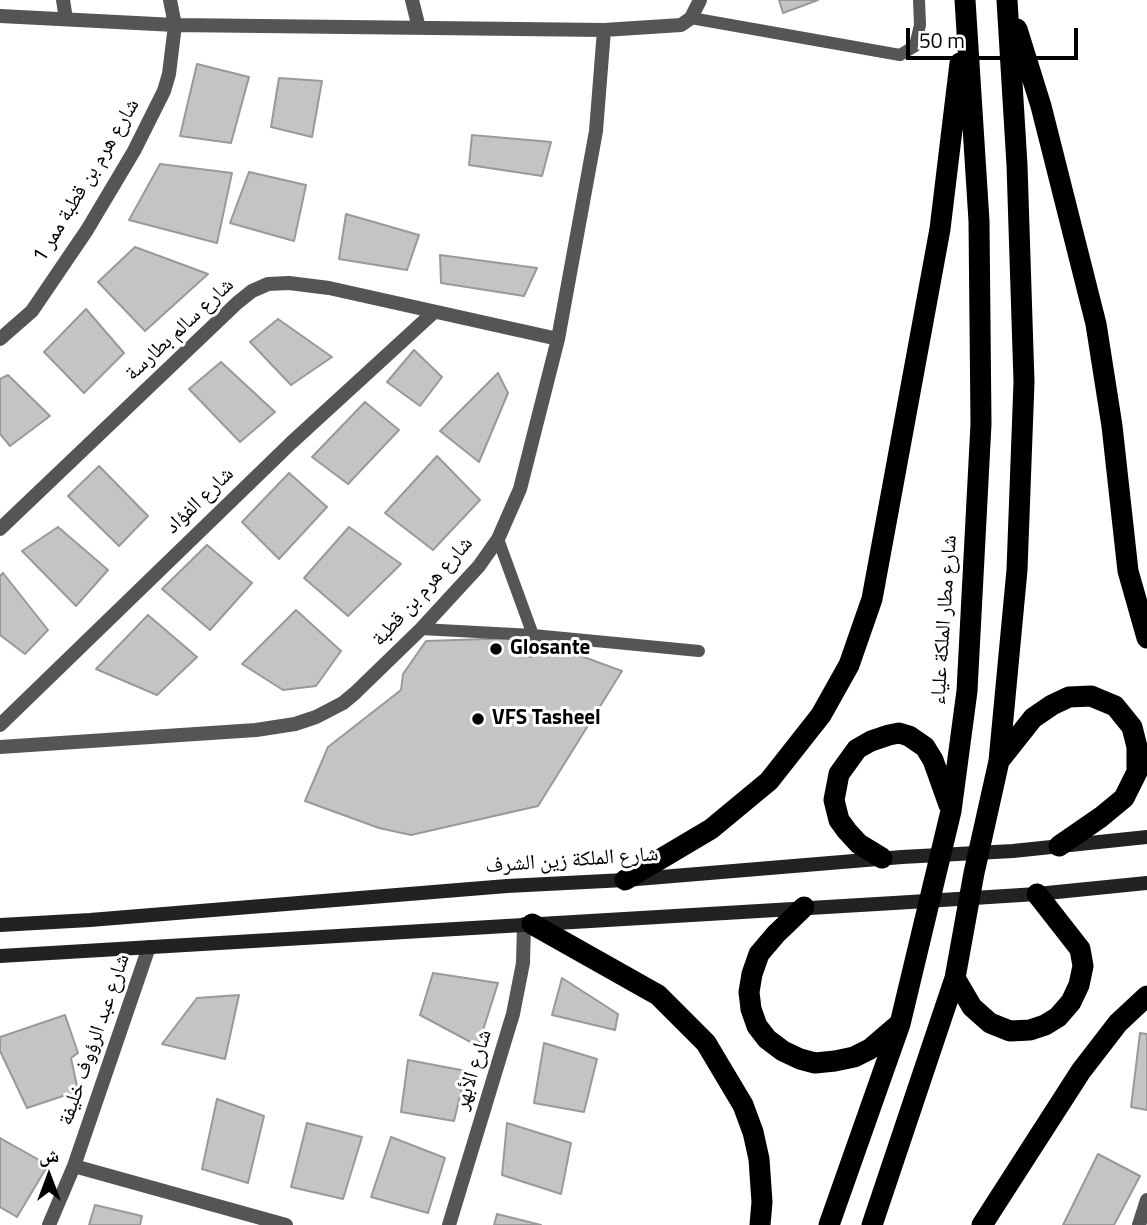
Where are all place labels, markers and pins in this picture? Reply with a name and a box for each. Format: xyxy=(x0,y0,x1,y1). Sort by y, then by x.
place label: Glosante xyxy=(510,636,590,662)
marker: Glosante xyxy=(488,641,504,657)
place label: VFS Tasheel xyxy=(492,706,601,732)
marker: VFS Tasheel xyxy=(470,711,486,727)

